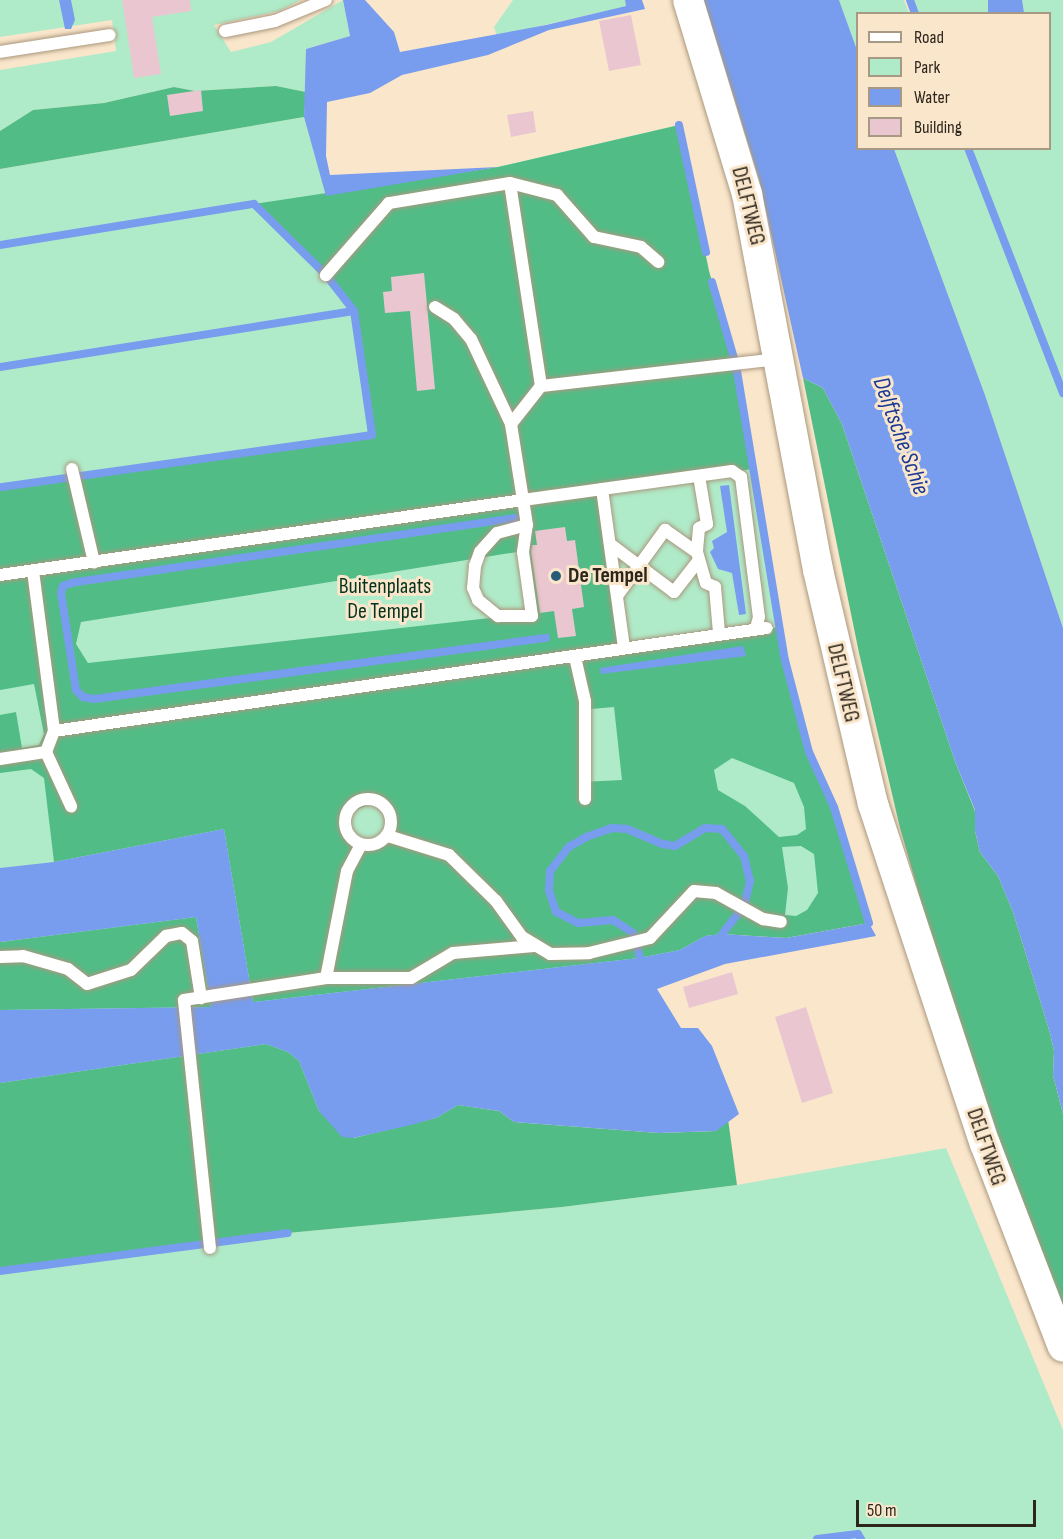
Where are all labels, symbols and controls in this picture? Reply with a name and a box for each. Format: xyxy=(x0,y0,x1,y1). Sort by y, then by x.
legend xyxy=(856,12,1051,150)
text: Road xyxy=(914,27,944,48)
text: Park xyxy=(914,57,940,78)
text: Water xyxy=(914,87,950,108)
text: Building xyxy=(914,117,962,138)
street label: DELFTWEG xyxy=(726,164,770,248)
water label: Delftsche Schie xyxy=(866,373,936,499)
place label: De Tempel xyxy=(568,563,648,589)
marker: De Tempel xyxy=(549,569,563,583)
park label: Buitenplaats De Tempel xyxy=(339,573,431,624)
street label: DELFTWEG xyxy=(821,641,865,725)
street label: DELFTWEG xyxy=(961,1105,1011,1189)
scale bar xyxy=(859,1488,1039,1526)
text: 50 m xyxy=(867,1500,897,1521)

